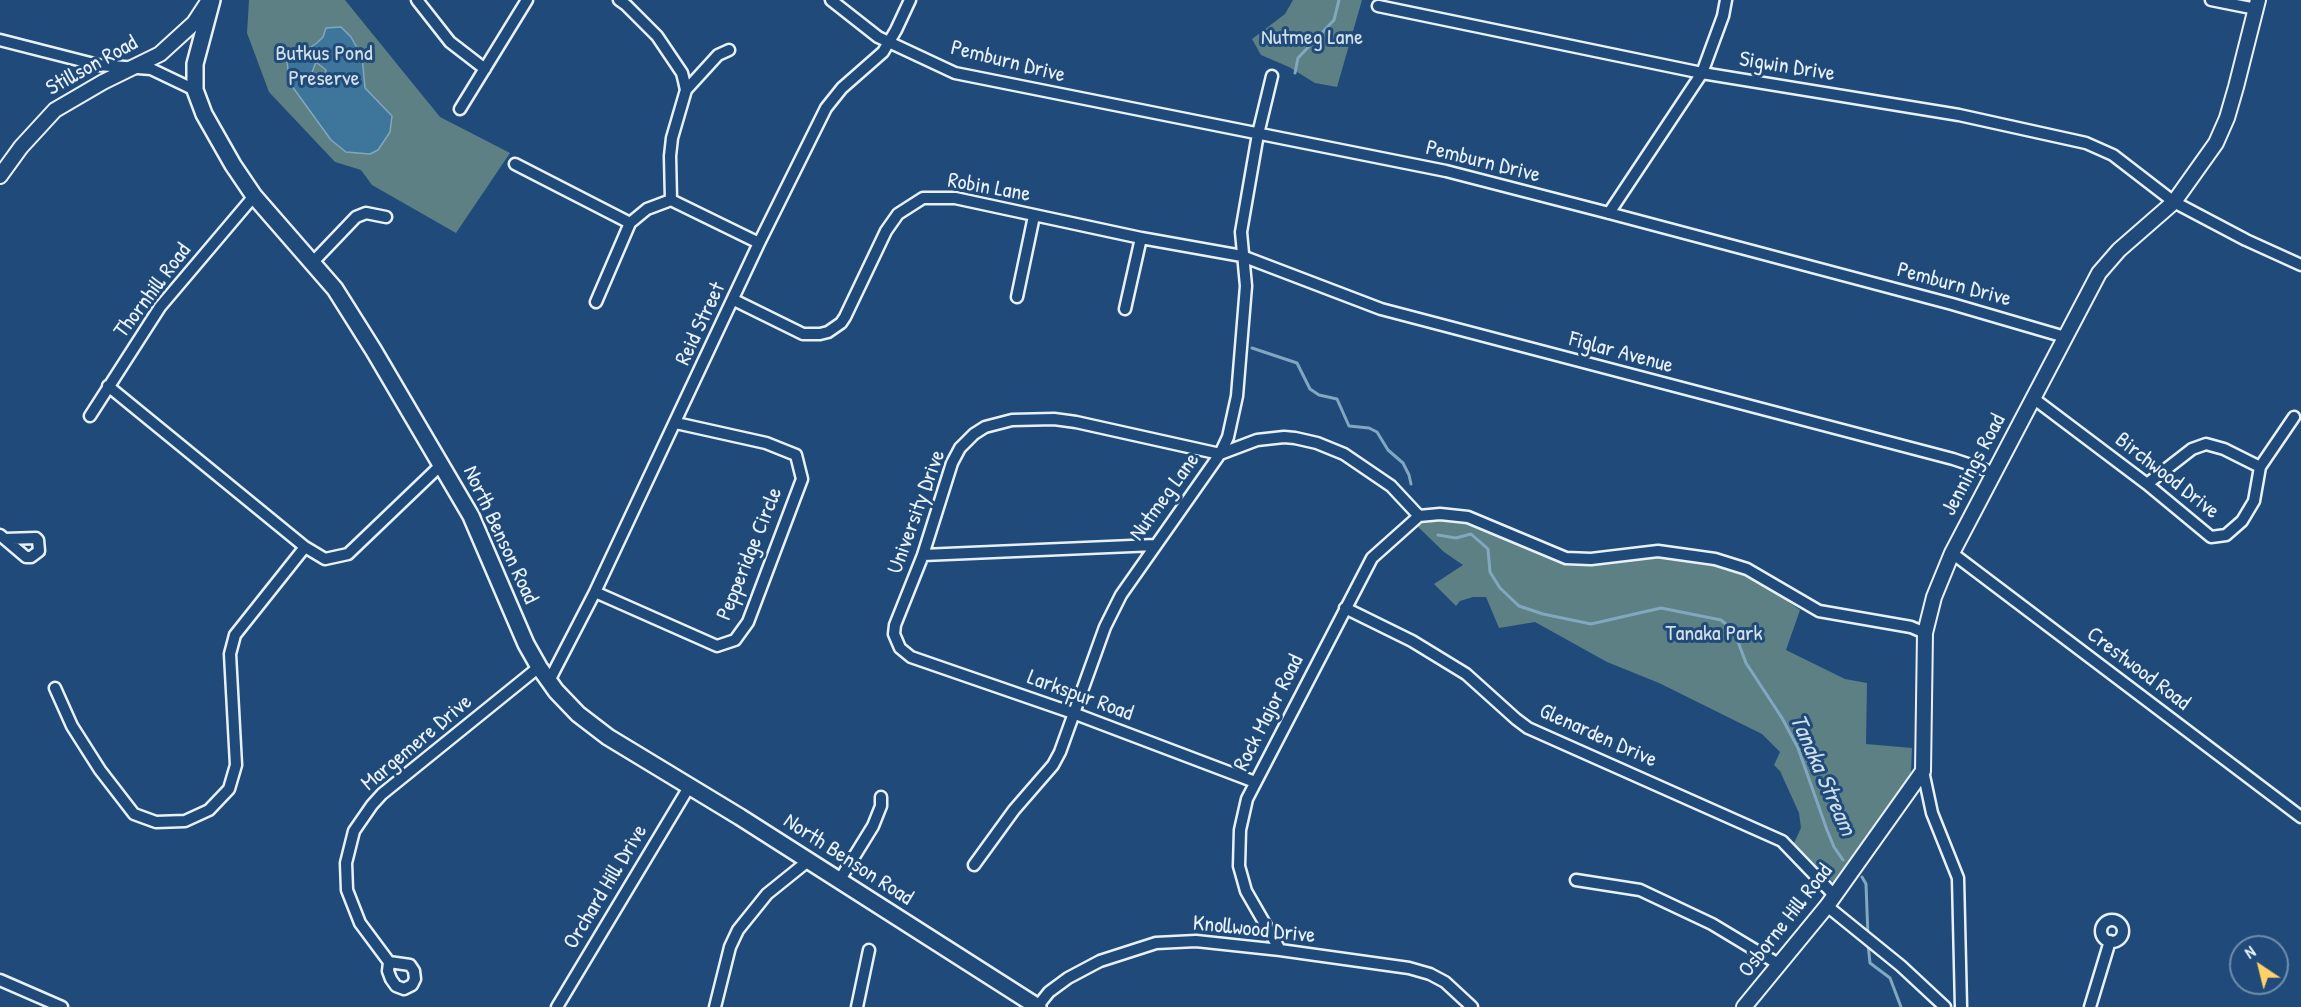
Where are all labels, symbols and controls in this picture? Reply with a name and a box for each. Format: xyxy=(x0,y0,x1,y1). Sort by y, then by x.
park label: Nutmeg Lane xyxy=(1261,25,1363,51)
street label: Stillson Road xyxy=(42,30,142,102)
street label: Pemburn Drive xyxy=(948,35,1068,89)
park label: Butkus Pond Preserve xyxy=(276,41,372,92)
street label: Sigwin Drive xyxy=(1737,46,1837,88)
street label: Pemburn Drive xyxy=(1423,135,1543,189)
street label: Robin Lane xyxy=(946,168,1032,208)
street label: Thornhill Road xyxy=(109,238,197,344)
street label: Pemburn Drive xyxy=(1894,257,2014,313)
street label: Reid Street xyxy=(670,278,732,370)
street label: Figlar Avenue xyxy=(1566,326,1676,380)
street label: Jennings Road xyxy=(1936,410,2012,520)
street label: Birchwood Drive xyxy=(2110,427,2224,525)
street label: University Drive xyxy=(882,447,952,577)
street label: Nutmeg Lane xyxy=(1124,448,1206,546)
street label: North Benson Road xyxy=(457,462,543,608)
street label: Pepperidge Circle xyxy=(711,484,789,624)
park label: Tanaka Park xyxy=(1665,621,1763,647)
street label: Crestwood Road xyxy=(2081,621,2195,717)
street label: Rock Major Road xyxy=(1228,650,1310,776)
street label: Larkspur Road xyxy=(1023,665,1137,727)
street label: Margemere Drive xyxy=(356,689,478,797)
street label: Glenarden Drive xyxy=(1535,698,1661,774)
water label: Tanaka Stream xyxy=(1782,710,1862,840)
street label: North Benson Road xyxy=(778,808,918,912)
street label: Orchard Hill Drive xyxy=(559,820,653,954)
street label: Osborne Hill Road xyxy=(1734,859,1838,983)
street label: Knollwood Drive xyxy=(1192,910,1316,950)
north arrow xyxy=(2229,935,2289,995)
text: N xyxy=(2240,940,2260,963)

